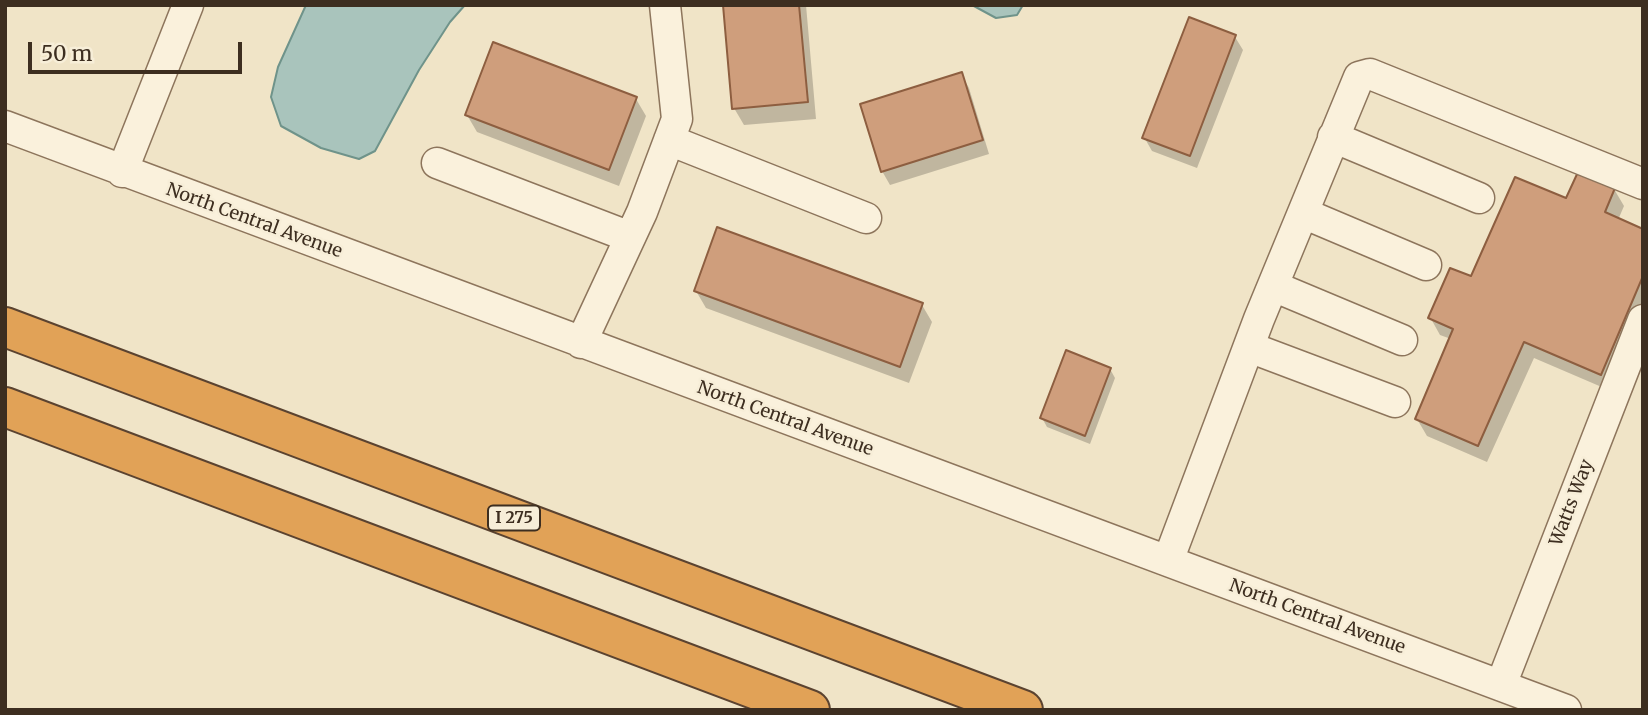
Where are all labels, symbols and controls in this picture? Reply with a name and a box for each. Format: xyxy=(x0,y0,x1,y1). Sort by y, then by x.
scale bar xyxy=(32,28,245,72)
text: 50 m xyxy=(41,40,92,67)
street label: North Central Avenue xyxy=(163,179,345,263)
street label: North Central Avenue xyxy=(694,377,876,461)
street label: Watts Way xyxy=(1546,457,1598,549)
road number: I 275 xyxy=(488,505,540,530)
street label: North Central Avenue xyxy=(1226,575,1408,659)

